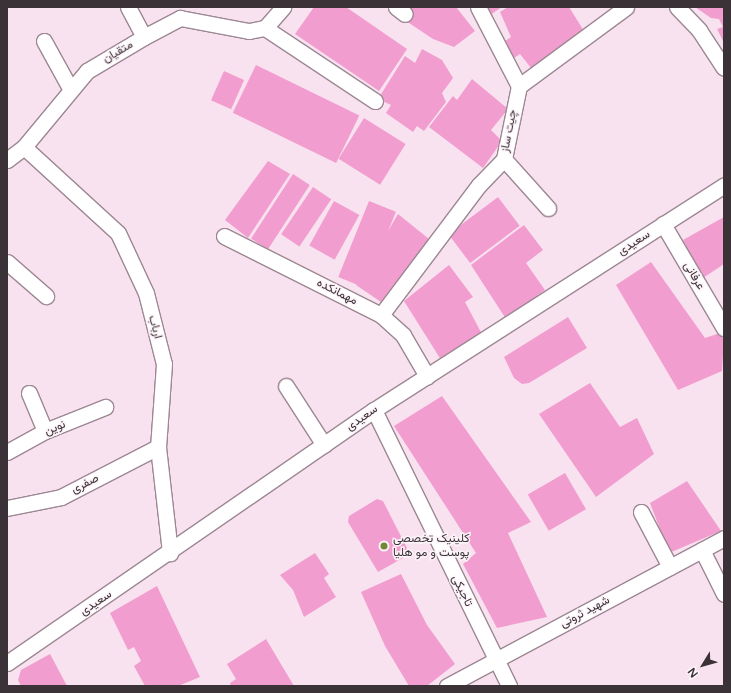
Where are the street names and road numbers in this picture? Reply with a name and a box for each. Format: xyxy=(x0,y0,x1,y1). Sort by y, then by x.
street label: متقیان xyxy=(100,37,136,67)
street label: چیت ساز xyxy=(498,108,520,154)
street label: سعیدی xyxy=(615,227,653,259)
street label: عرفانی xyxy=(680,259,708,293)
street label: مهمانکده xyxy=(314,276,360,308)
street label: ارباب xyxy=(145,314,165,340)
street label: سعیدی xyxy=(343,402,381,434)
street label: نوین xyxy=(42,417,68,439)
street label: صفری xyxy=(69,471,101,497)
street label: تاجیکی xyxy=(448,573,476,609)
street label: سعیدی xyxy=(77,587,115,619)
street label: شهید ثروتی xyxy=(558,593,612,631)

